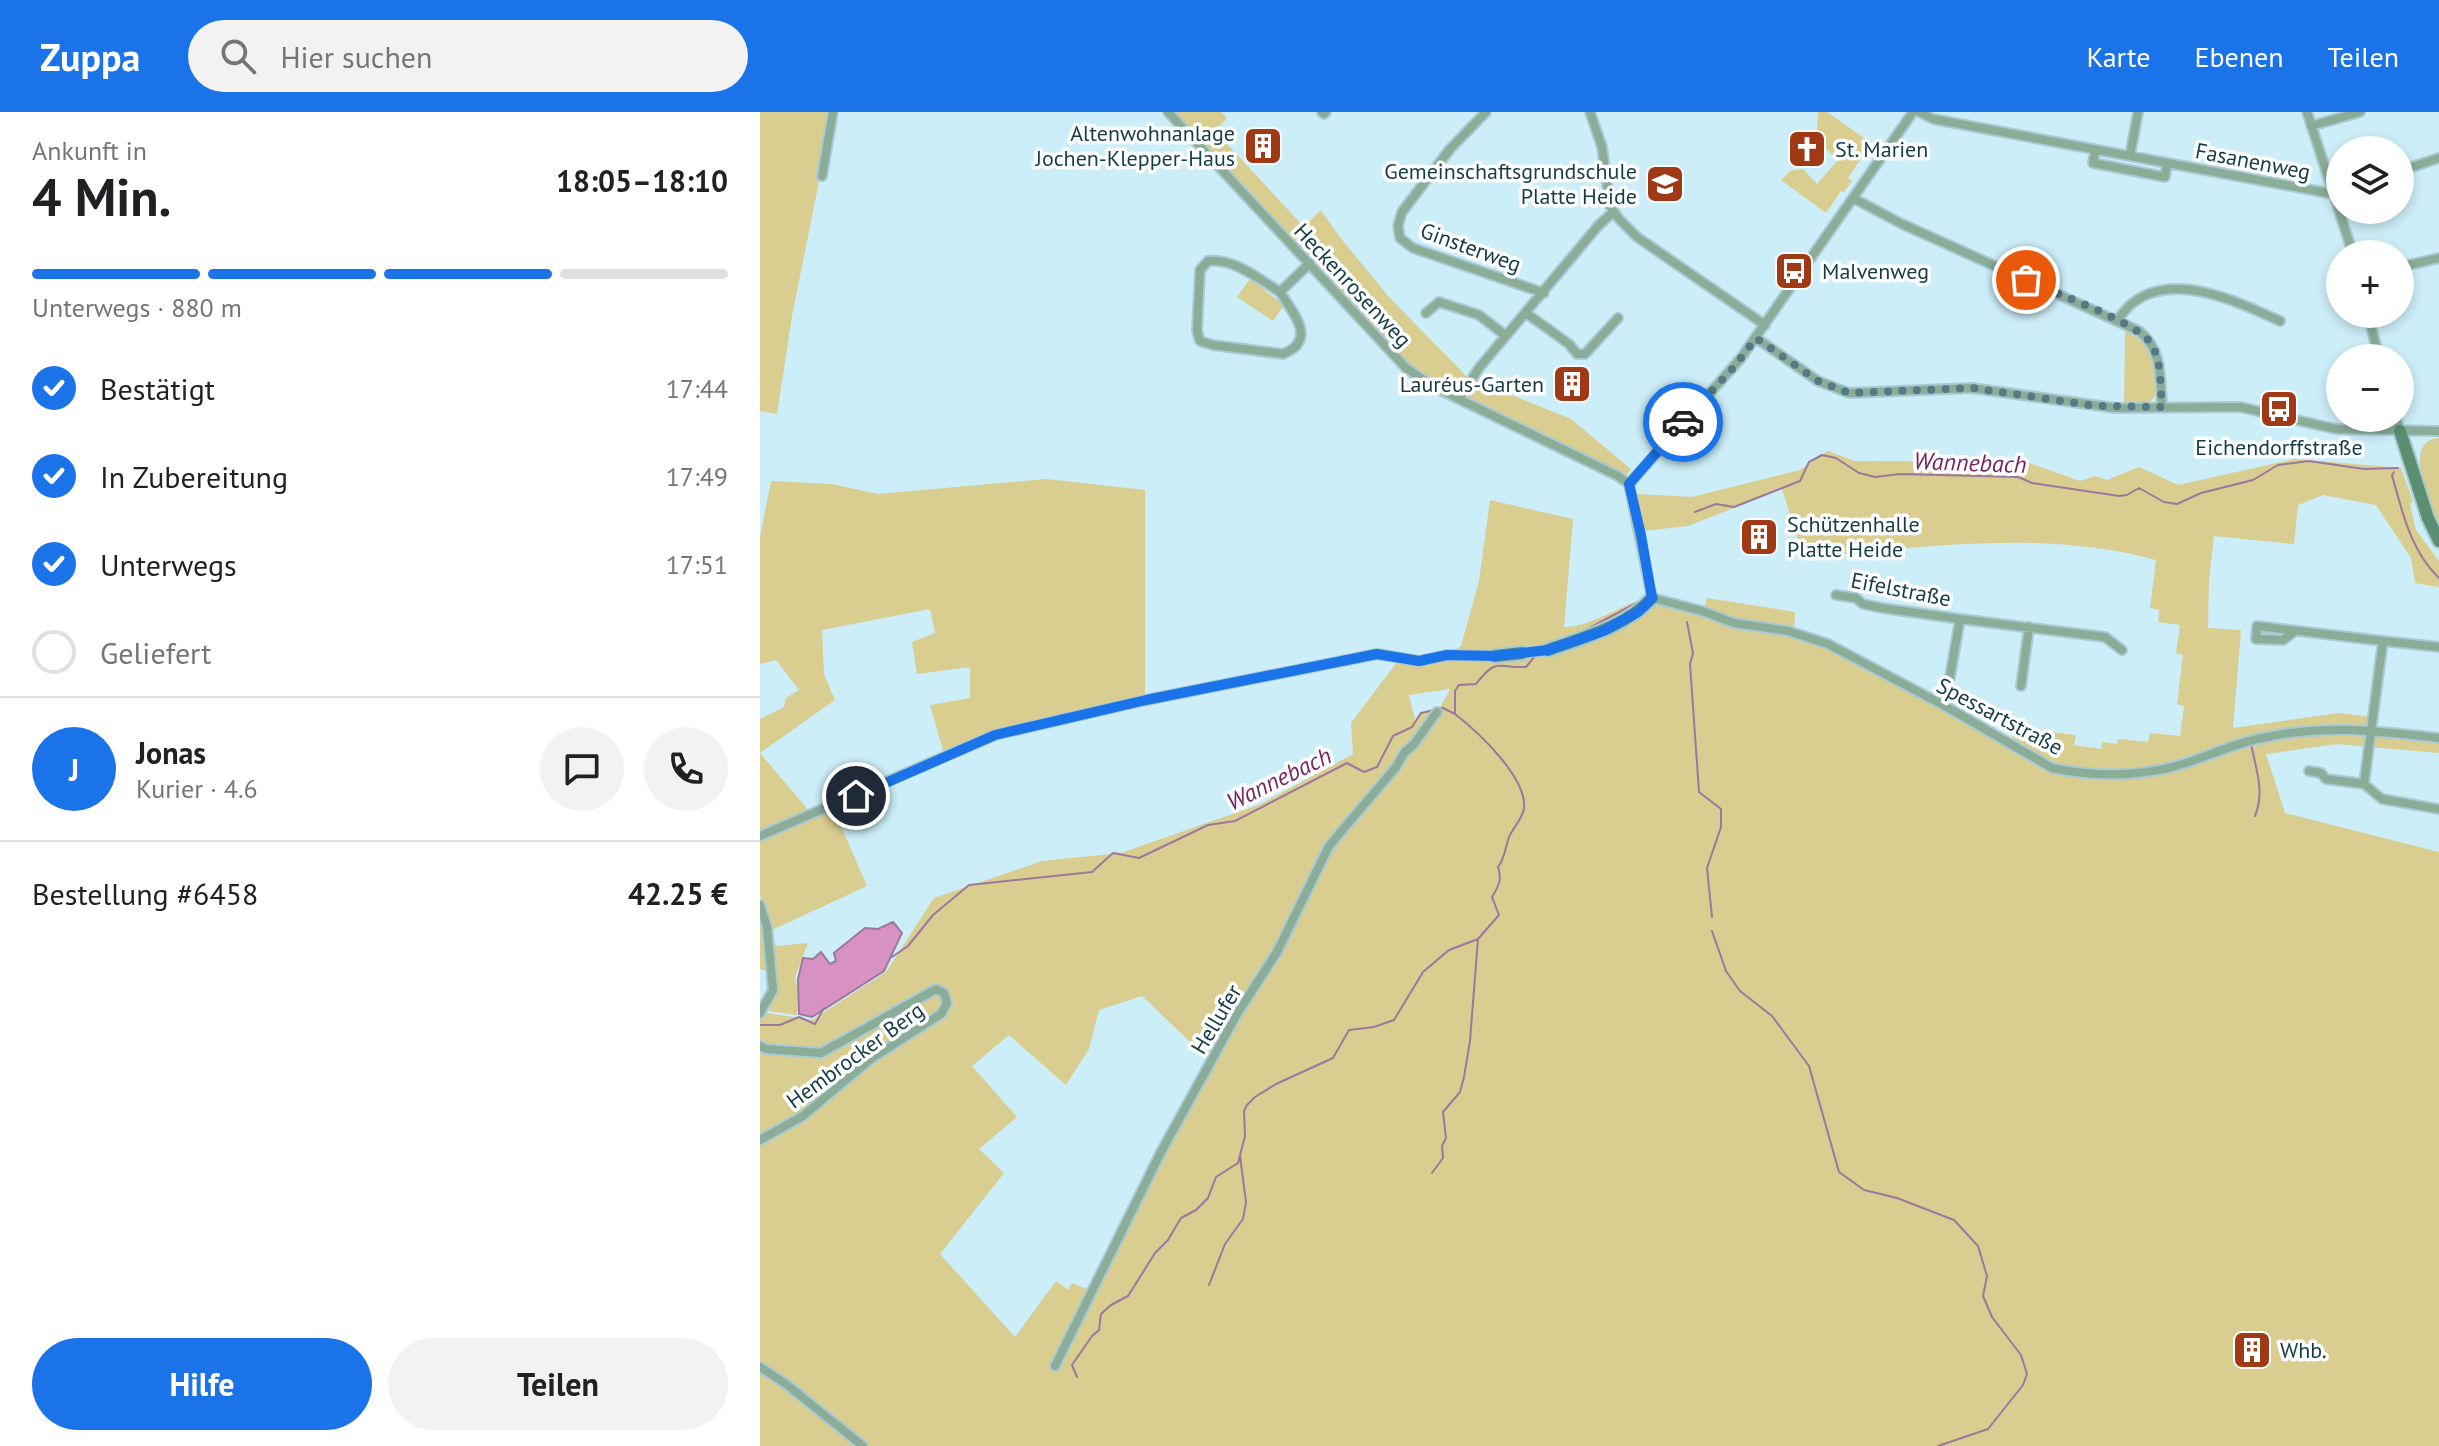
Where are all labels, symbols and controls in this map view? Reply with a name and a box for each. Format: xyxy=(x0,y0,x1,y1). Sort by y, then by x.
search box xyxy=(188,20,748,92)
text: Zuppa xyxy=(40,32,140,81)
icon: search xyxy=(216,34,260,78)
text: Hier suchen xyxy=(280,37,432,76)
text: Karte xyxy=(2086,38,2150,75)
text: Ebenen xyxy=(2194,38,2284,75)
text: Teilen xyxy=(2328,38,2399,75)
place label: Altenwohnanlage Jochen-Klepper-Haus xyxy=(1035,119,1235,172)
building icon: Altenwohnanlage Jochen-Klepper-Haus xyxy=(1242,125,1284,167)
church icon: St. Marien xyxy=(1786,128,1828,170)
text: Ankunft in xyxy=(32,134,147,167)
place label: St. Marien xyxy=(1835,135,1928,163)
street label: Fasanenweg xyxy=(2193,136,2313,186)
map controls xyxy=(2326,136,2414,432)
button: layers xyxy=(2326,136,2414,224)
place label: Gemeinschaftsgrundschule Platte Heide xyxy=(1384,157,1637,210)
text: 18:05–18:10 xyxy=(556,161,728,200)
text: 4 Min. xyxy=(32,163,171,230)
school or university icon: Gemeinschaftsgrundschule Platte Heide xyxy=(1644,163,1686,205)
street label: Ginsterweg xyxy=(1417,216,1525,278)
street label: Heckenrosenweg xyxy=(1288,217,1418,353)
button: + xyxy=(2326,240,2414,328)
pin xyxy=(1992,246,2060,314)
bus stop icon: Malvenweg xyxy=(1773,250,1815,292)
place label: Malvenweg xyxy=(1822,257,1929,285)
icon: bag xyxy=(2004,258,2048,302)
text: Unterwegs · 880 m xyxy=(32,291,242,324)
button: − xyxy=(2326,344,2414,432)
building icon: Lauréus-Garten xyxy=(1551,363,1593,405)
icon: check xyxy=(32,366,76,410)
text: Bestätigt xyxy=(100,369,215,408)
place label: Lauréus-Garten xyxy=(1400,370,1544,398)
text: 17:44 xyxy=(666,372,728,405)
courier xyxy=(1643,382,1723,462)
bus stop icon: Eichendorffstraße xyxy=(2258,388,2300,430)
icon: car xyxy=(1661,400,1705,444)
place label: Eichendorffstraße xyxy=(2195,433,2363,461)
water label: Wannebach xyxy=(1913,445,2027,480)
icon: check xyxy=(32,454,76,498)
text: In Zubereitung xyxy=(100,457,288,496)
text: 17:49 xyxy=(666,460,728,493)
place label: Schützenhalle Platte Heide xyxy=(1787,510,1920,563)
building icon: Schützenhalle Platte Heide xyxy=(1738,516,1780,558)
icon: check xyxy=(32,542,76,586)
text: Unterwegs xyxy=(100,545,237,584)
text: 17:51 xyxy=(666,548,728,581)
street label: Eifelstraße xyxy=(1849,566,1953,612)
text: Geliefert xyxy=(100,633,211,672)
street label: Spessartstraße xyxy=(1932,671,2068,761)
button: chat xyxy=(540,727,624,811)
button: phone xyxy=(644,727,728,811)
text: Jonas xyxy=(136,733,206,772)
water label: Wannebach xyxy=(1221,740,1336,817)
text: J xyxy=(69,750,79,789)
pin xyxy=(822,762,890,830)
text: Kurier · 4.6 xyxy=(136,772,258,805)
icon: home xyxy=(834,774,878,818)
text: Bestellung #6458 xyxy=(32,874,258,913)
text: 42.25 € xyxy=(628,874,728,913)
street label: Hellufer xyxy=(1184,979,1248,1059)
street label: Hembrocker Berg xyxy=(781,996,929,1114)
building icon: Whb. xyxy=(2231,1329,2273,1371)
place label: Whb. xyxy=(2280,1336,2327,1364)
button: Hilfe xyxy=(32,1338,372,1430)
button: Teilen xyxy=(388,1338,728,1430)

